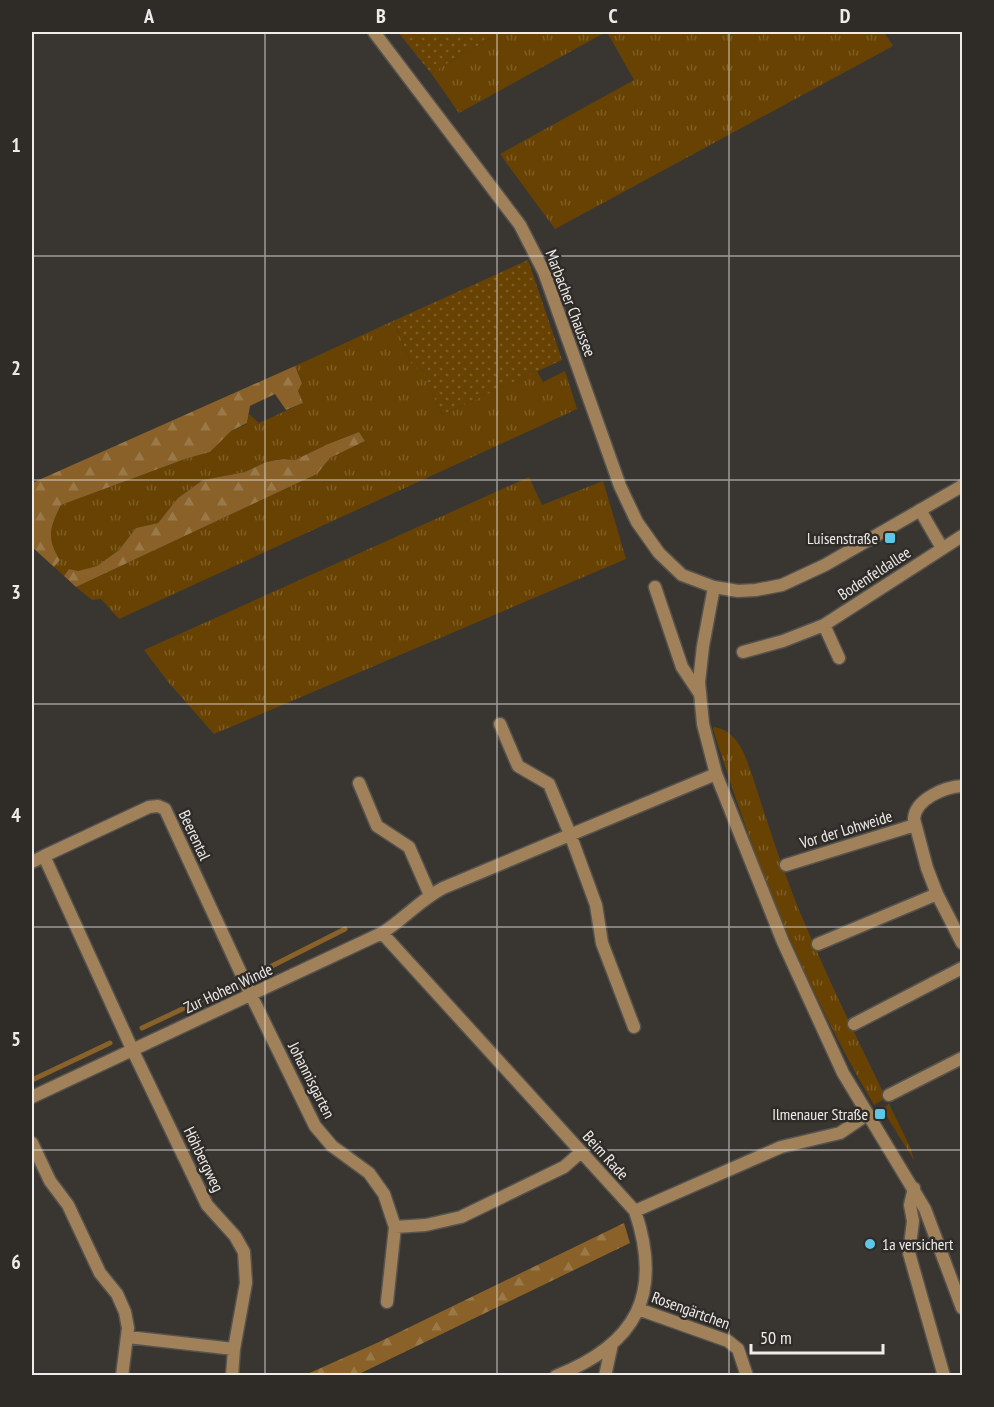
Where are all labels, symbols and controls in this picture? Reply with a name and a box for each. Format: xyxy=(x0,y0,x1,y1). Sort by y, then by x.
text: A xyxy=(143,3,155,29)
text: B xyxy=(376,3,386,29)
text: C xyxy=(608,3,618,29)
text: D xyxy=(840,3,851,29)
text: 1 xyxy=(11,132,21,158)
street label: Marbacher Chaussee xyxy=(541,247,601,359)
text: 2 xyxy=(11,355,21,381)
place label: Luisenstraße xyxy=(807,528,878,548)
marker: Luisenstraße xyxy=(883,531,897,545)
street label: Bodenfeldallee xyxy=(834,542,914,604)
text: 3 xyxy=(11,579,21,605)
text: 4 xyxy=(11,802,21,828)
street label: Vor der Lohweide xyxy=(796,805,895,853)
street label: Beerental xyxy=(175,807,215,864)
street label: Zur Hohen Winde xyxy=(180,959,276,1017)
text: 5 xyxy=(11,1026,21,1052)
street label: Johannisgarten xyxy=(284,1038,340,1122)
place label: Ilmenauer Straße xyxy=(772,1104,868,1124)
marker: Ilmenauer Straße xyxy=(873,1107,887,1121)
street label: Höhbergweg xyxy=(180,1123,228,1195)
street label: Beim Rade xyxy=(579,1126,633,1184)
place label: 1a versichert xyxy=(882,1234,954,1254)
marker: 1a versichert xyxy=(863,1237,877,1251)
text: 6 xyxy=(11,1249,21,1275)
street label: Rosengärtchen xyxy=(649,1287,733,1333)
scale bar xyxy=(751,1317,883,1355)
text: 50 m xyxy=(760,1326,792,1349)

